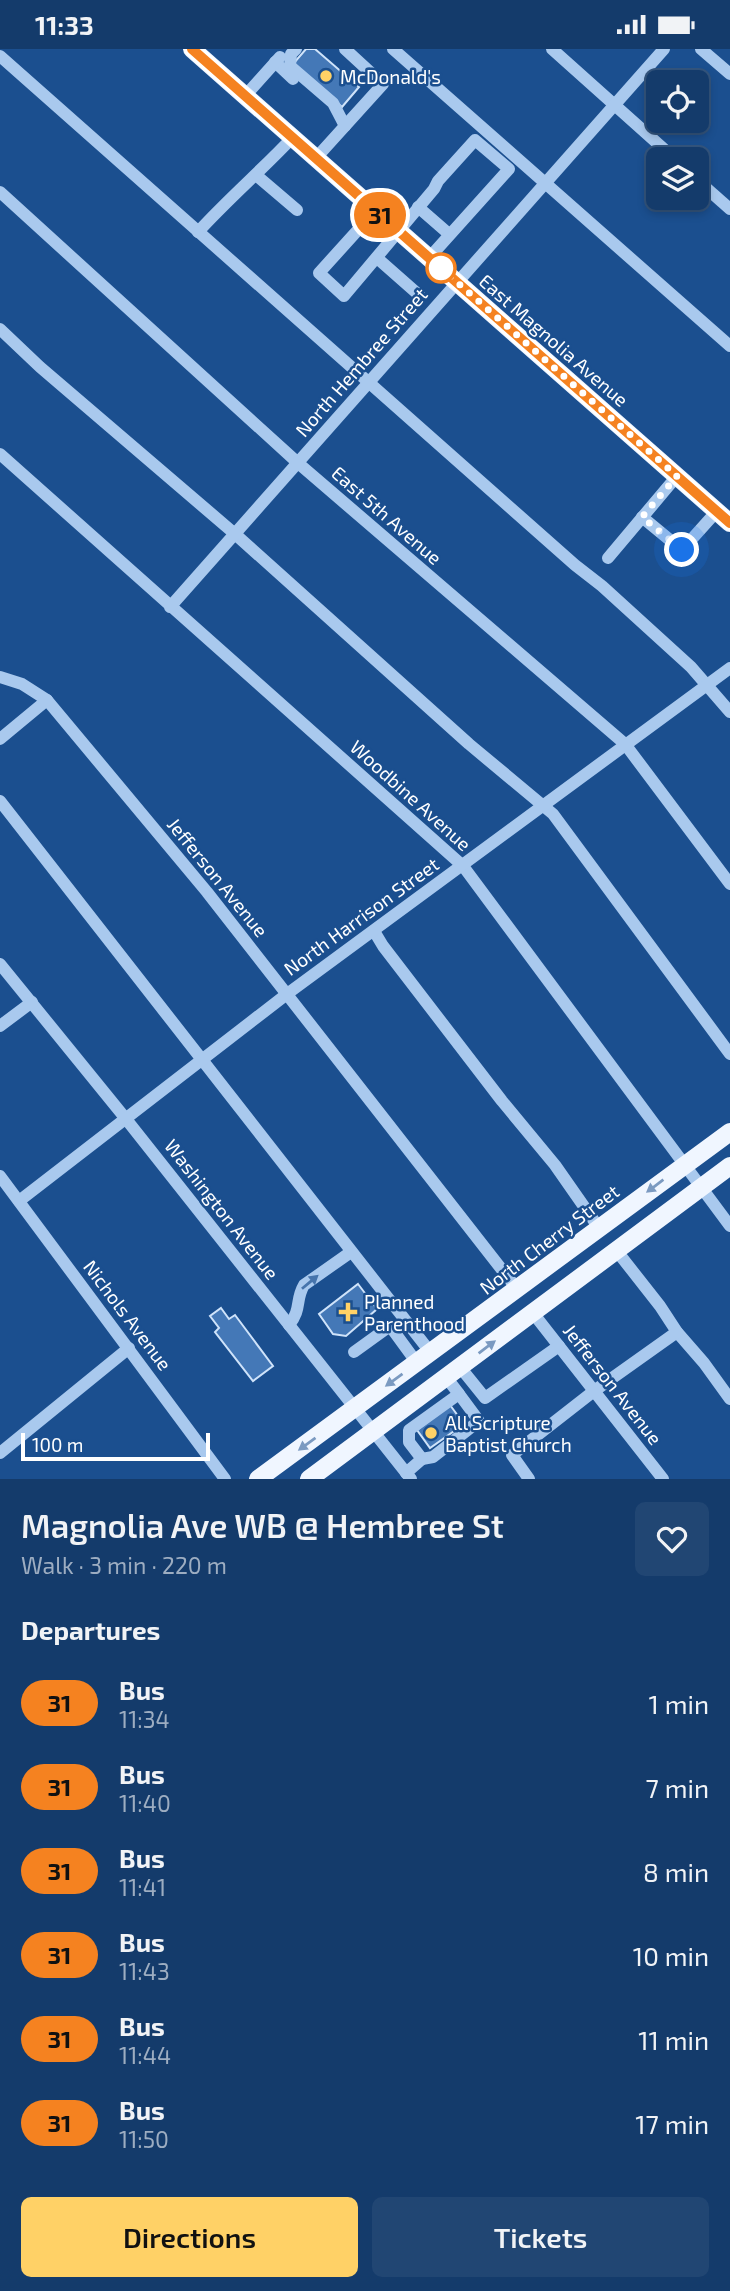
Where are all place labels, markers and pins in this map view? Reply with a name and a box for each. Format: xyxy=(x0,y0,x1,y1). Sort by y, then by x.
place label: McDonald's xyxy=(340,65,441,88)
marker: McDonald's xyxy=(318,68,334,84)
unlabelled marker xyxy=(426,253,456,283)
place label: Planned Parenthood xyxy=(364,1290,465,1335)
marker: Planned Parenthood xyxy=(338,1302,358,1322)
place label: All Scripture Baptist Church xyxy=(445,1411,572,1456)
marker: All Scripture Baptist Church xyxy=(423,1425,439,1441)

